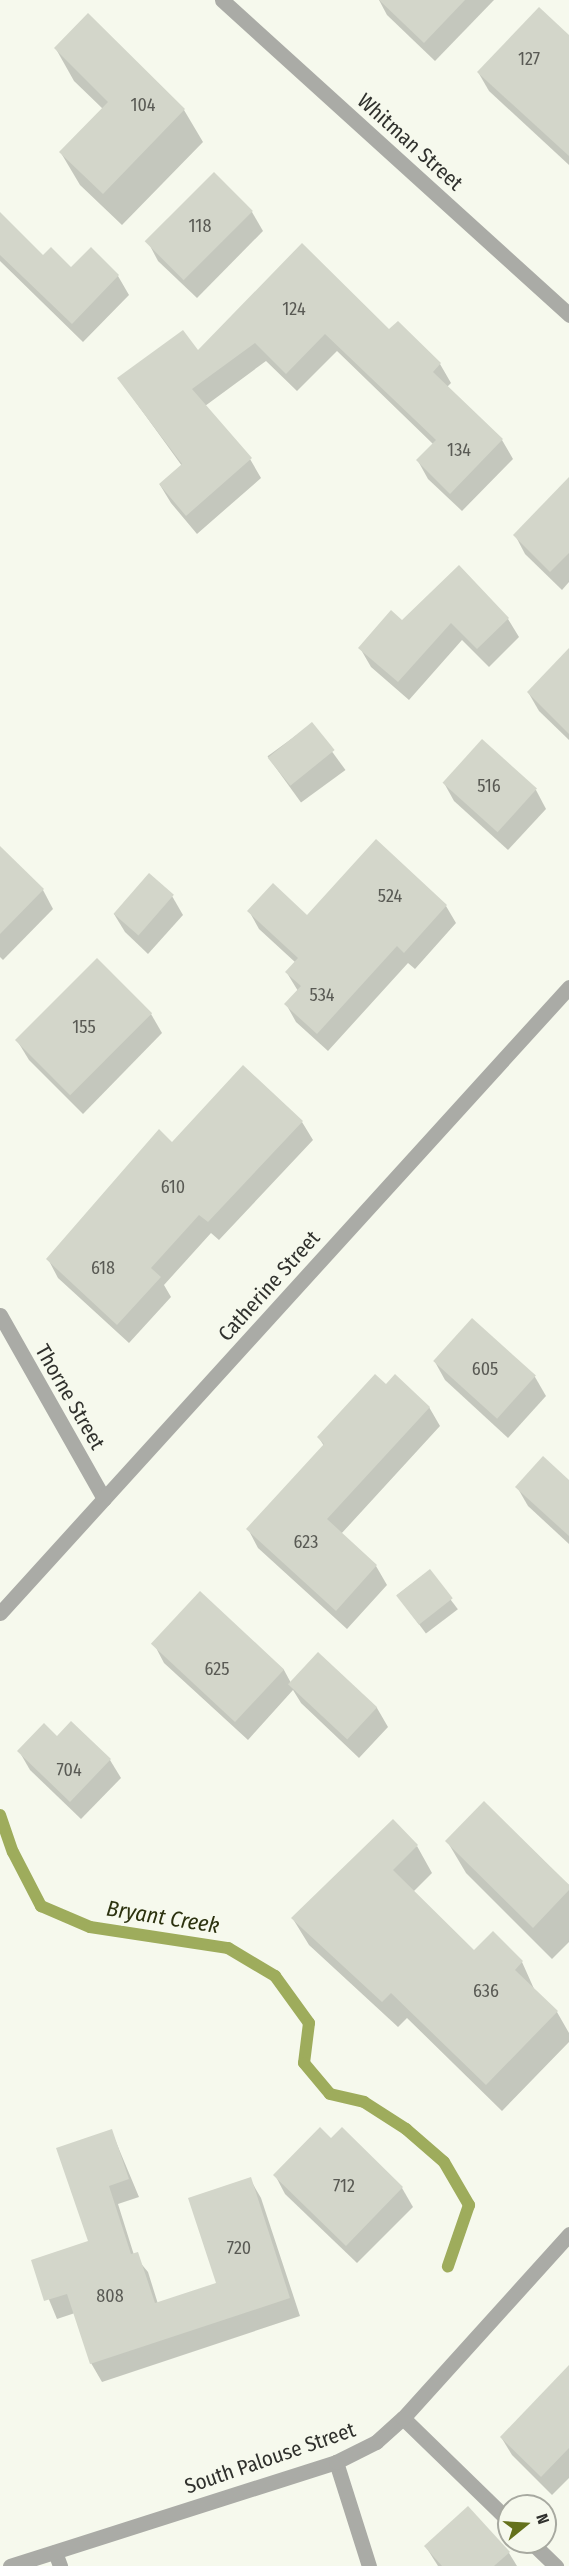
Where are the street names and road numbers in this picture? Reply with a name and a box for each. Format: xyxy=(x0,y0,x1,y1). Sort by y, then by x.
street label: Whitman Street xyxy=(352,88,468,196)
street label: Catherine Street xyxy=(213,1226,325,1346)
street label: Thorne Street xyxy=(30,1340,110,1454)
street label: South Palouse Street xyxy=(181,2417,359,2499)

